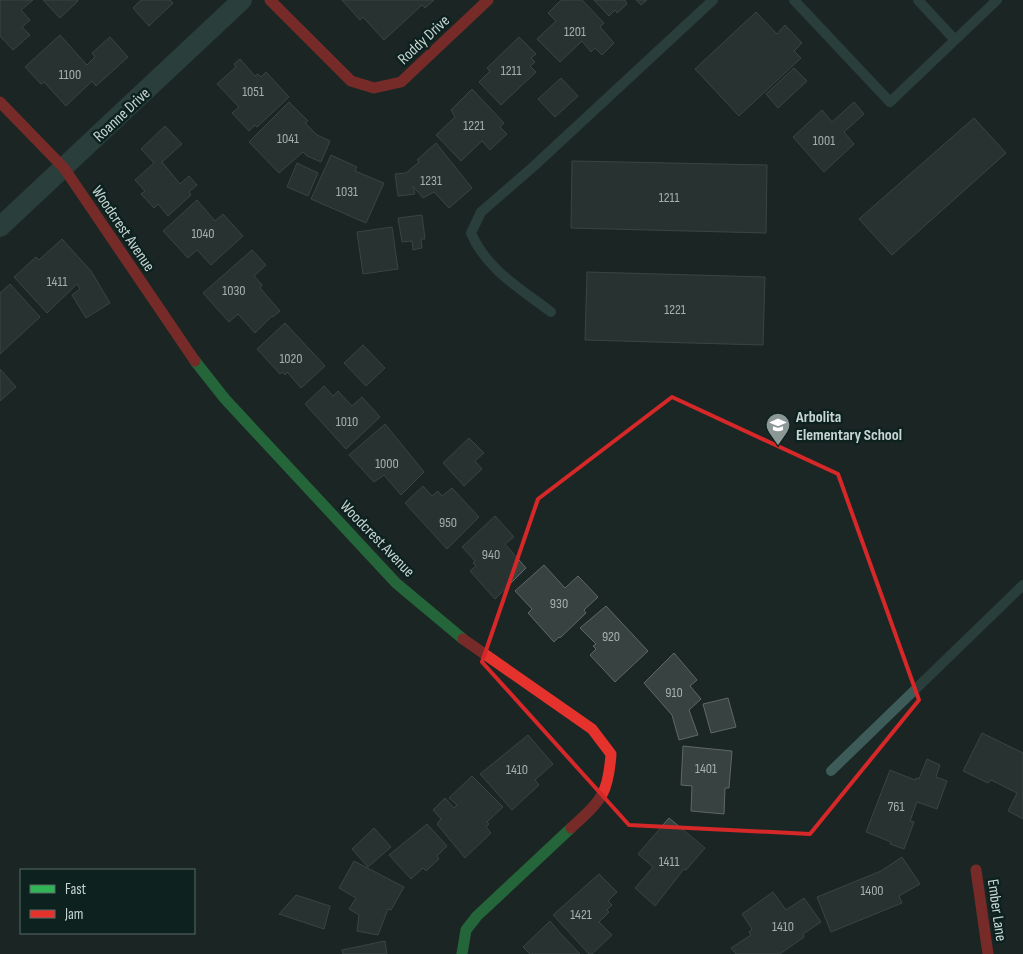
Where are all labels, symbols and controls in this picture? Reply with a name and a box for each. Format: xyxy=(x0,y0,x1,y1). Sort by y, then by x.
street label: Roddy Drive xyxy=(394,11,454,69)
house number: 1201 xyxy=(564,23,586,40)
house number: 1211 xyxy=(501,62,521,79)
house number: 1100 xyxy=(59,66,81,83)
house number: 1051 xyxy=(242,83,264,100)
street label: Roanne Drive xyxy=(90,84,154,146)
house number: 1221 xyxy=(463,117,485,134)
house number: 1041 xyxy=(277,130,299,147)
house number: 1001 xyxy=(813,132,835,149)
house number: 1231 xyxy=(420,172,442,189)
street label: Woodcrest Avenue xyxy=(87,182,158,275)
house number: 1031 xyxy=(336,183,358,200)
house number: 1211 xyxy=(659,189,679,206)
house number: 1040 xyxy=(191,225,215,242)
house number: 1411 xyxy=(47,273,67,290)
house number: 1030 xyxy=(222,282,246,299)
house number: 1221 xyxy=(664,301,686,318)
house number: 1020 xyxy=(279,350,303,367)
place label: Arbolita Elementary School xyxy=(795,408,902,445)
school or university icon: Arbolita Elementary School xyxy=(765,412,791,446)
house number: 1010 xyxy=(336,413,358,430)
house number: 1000 xyxy=(375,455,399,472)
street label: Woodcrest Avenue xyxy=(336,497,418,581)
house number: 950 xyxy=(439,514,457,531)
house number: 940 xyxy=(482,546,500,563)
house number: 930 xyxy=(550,595,568,612)
house number: 920 xyxy=(602,628,620,645)
house number: 910 xyxy=(665,684,683,701)
house number: 1401 xyxy=(695,760,717,777)
house number: 1410 xyxy=(506,761,528,778)
house number: 761 xyxy=(888,798,904,815)
house number: 1411 xyxy=(659,853,679,870)
legend xyxy=(20,869,195,934)
street label: Ember Lane xyxy=(983,878,1010,942)
text: Fast xyxy=(65,880,87,899)
house number: 1400 xyxy=(860,882,884,899)
text: Jam xyxy=(64,905,83,924)
house number: 1421 xyxy=(570,906,592,923)
house number: 1410 xyxy=(772,918,794,935)

